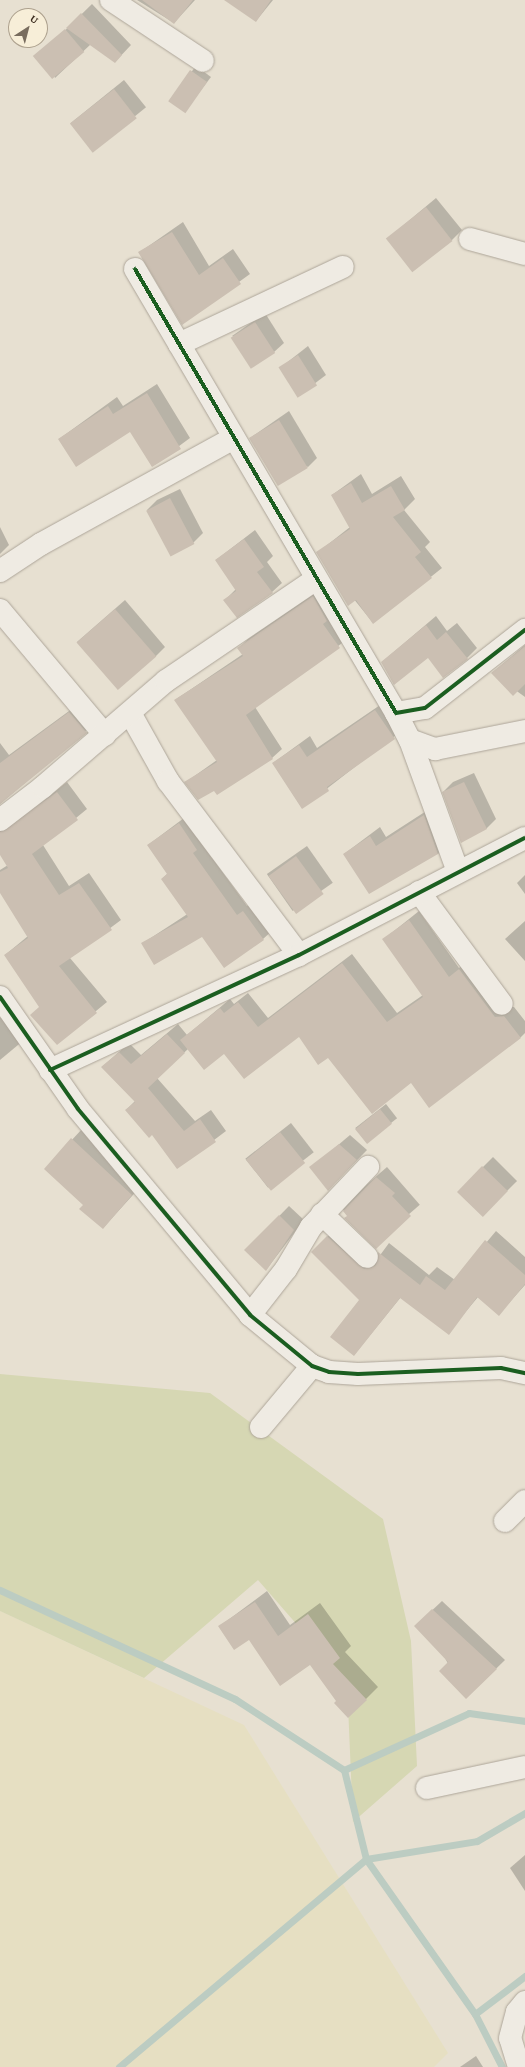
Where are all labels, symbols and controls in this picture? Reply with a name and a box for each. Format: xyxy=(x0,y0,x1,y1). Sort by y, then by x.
north arrow xyxy=(8,8,48,48)
text: U xyxy=(28,12,41,26)

